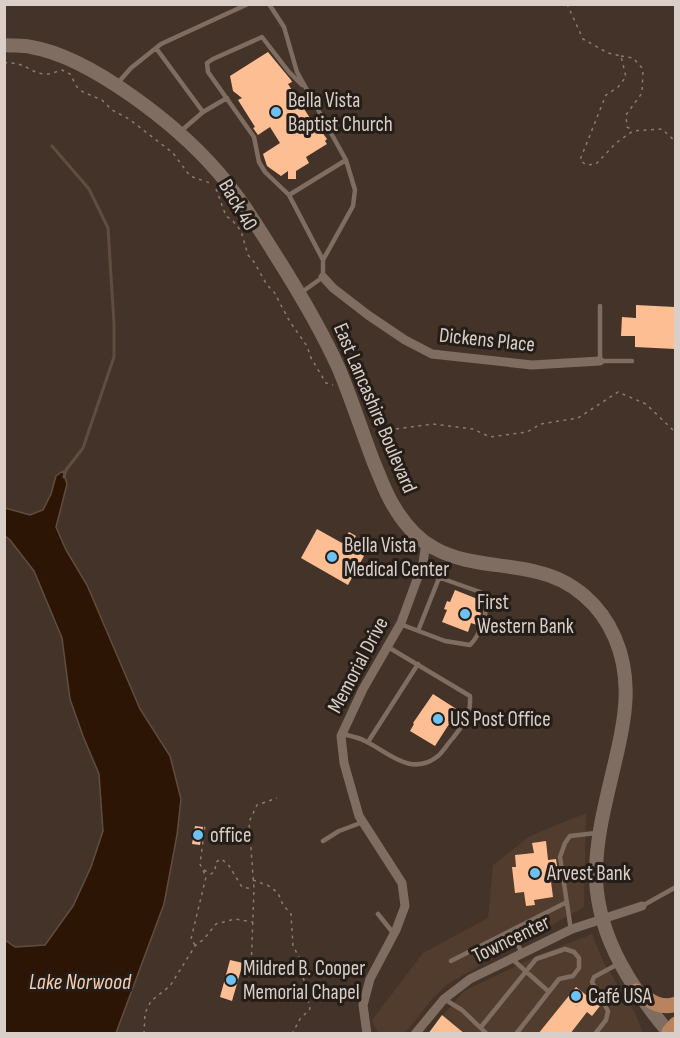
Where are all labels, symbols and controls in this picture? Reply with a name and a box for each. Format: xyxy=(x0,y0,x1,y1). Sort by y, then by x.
place label: Bella Vista Baptist Church xyxy=(288,88,393,137)
marker: Bella Vista Baptist Church xyxy=(269,105,283,119)
street label: Back 40 xyxy=(213,175,263,235)
street label: East Lancashire Boulevard xyxy=(328,319,422,497)
street label: Dickens Place xyxy=(438,323,536,357)
place label: Bella Vista Medical Center xyxy=(344,533,449,582)
marker: Bella Vista Medical Center xyxy=(325,550,339,564)
place label: First Western Bank xyxy=(477,590,574,639)
marker: First Western Bank xyxy=(458,607,472,621)
street label: Memorial Drive xyxy=(322,613,394,717)
place label: US Post Office xyxy=(450,707,551,732)
marker: US Post Office xyxy=(431,712,445,726)
place label: office xyxy=(210,823,251,848)
marker: office xyxy=(191,828,205,842)
place label: Arvest Bank xyxy=(546,861,631,886)
marker: Arvest Bank xyxy=(528,866,542,880)
street label: Towncenter xyxy=(468,910,554,968)
place label: Mildred B. Cooper Memorial Chapel xyxy=(243,956,365,1005)
water label: Lake Norwood xyxy=(29,969,132,996)
marker: Mildred B. Cooper Memorial Chapel xyxy=(224,973,238,987)
place label: Café USA xyxy=(588,984,653,1009)
marker: Café USA xyxy=(569,989,583,1003)

